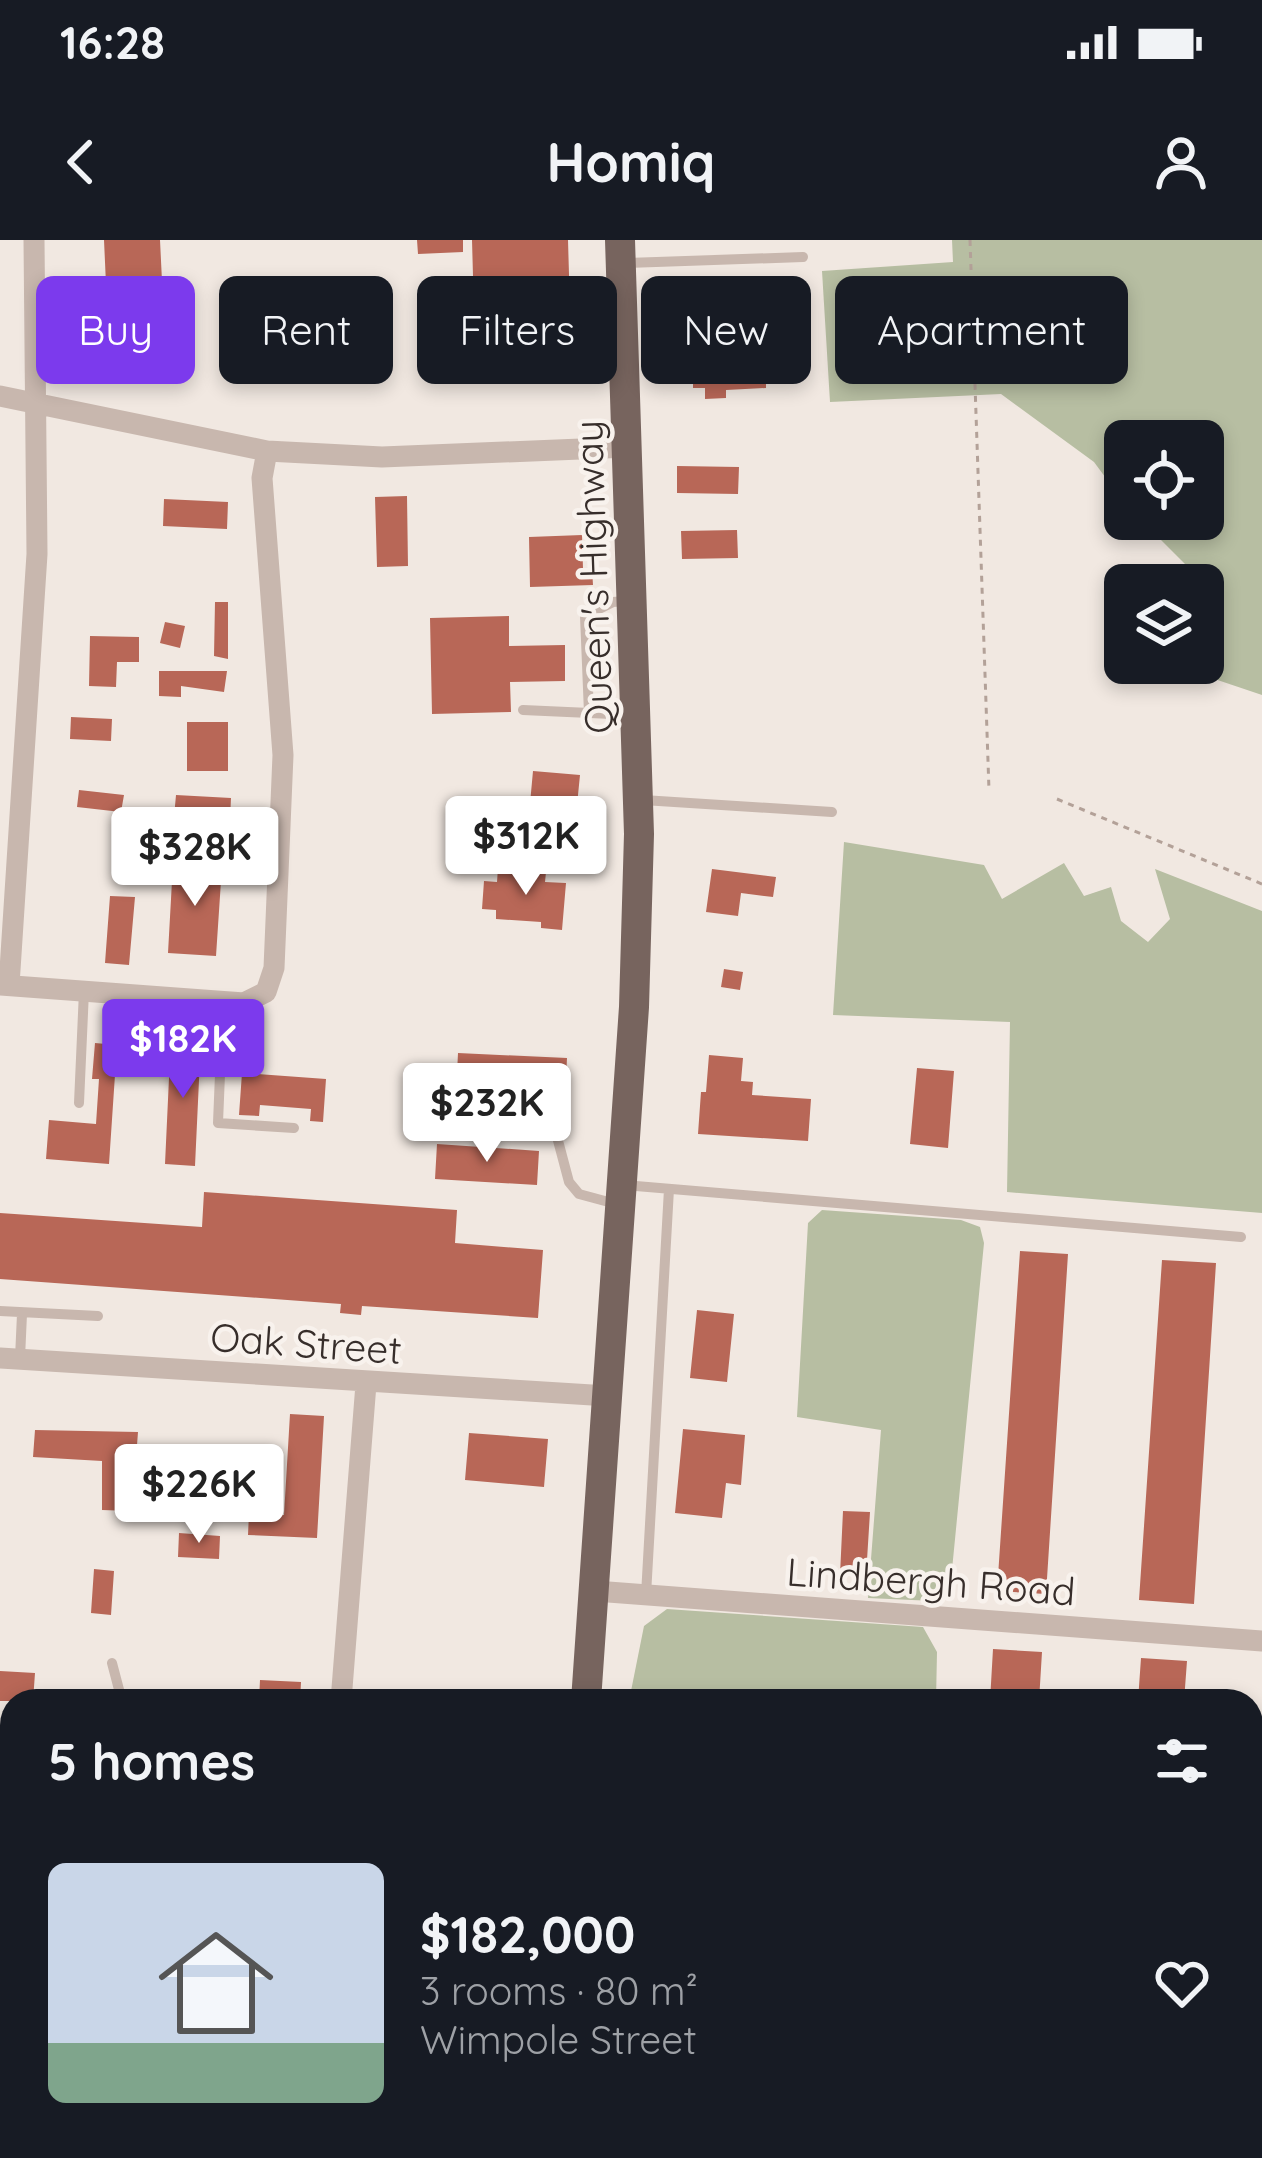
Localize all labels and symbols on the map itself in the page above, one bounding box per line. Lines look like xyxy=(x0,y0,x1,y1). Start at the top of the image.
street label: Queen's Highway xyxy=(563,419,623,735)
pin: $312K xyxy=(442,796,610,898)
pin: $328K xyxy=(111,807,279,909)
pin: $182K xyxy=(99,999,267,1101)
pin: $232K xyxy=(403,1063,571,1165)
street label: Oak Street xyxy=(209,1312,403,1374)
pin: $226K xyxy=(115,1444,283,1546)
street label: Lindbergh Road xyxy=(785,1546,1077,1616)

